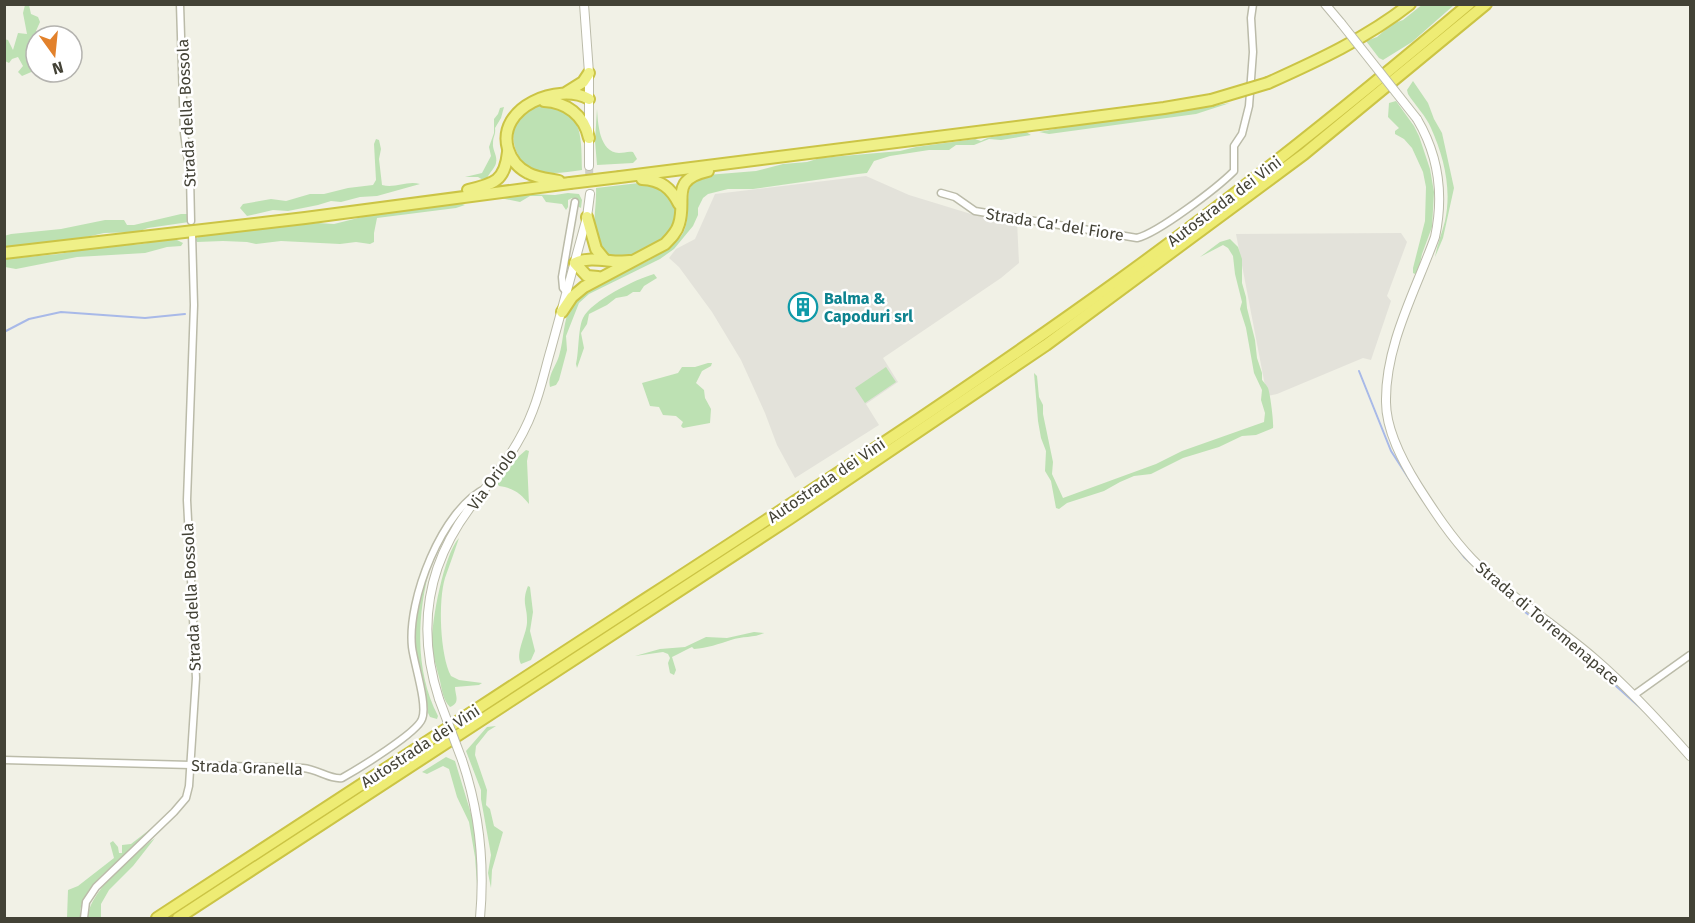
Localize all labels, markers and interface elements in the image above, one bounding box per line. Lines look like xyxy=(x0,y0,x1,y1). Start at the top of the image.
north arrow xyxy=(24,24,84,84)
street label: Strada della Bossola xyxy=(173,38,200,188)
text: N xyxy=(50,57,65,79)
street label: Autostrada dei Vini xyxy=(1164,152,1285,250)
street label: Strada Ca' del Fiore xyxy=(985,204,1125,245)
place label: Balma & Capoduri srl xyxy=(824,289,913,326)
building icon: Balma & Capoduri srl xyxy=(787,291,819,323)
street label: Autostrada dei Vini xyxy=(764,434,889,527)
street label: Via Oriolo xyxy=(464,445,521,514)
street label: Strada della Bossola xyxy=(178,522,205,672)
street label: Strada di Torremenapace xyxy=(1472,558,1623,689)
street label: Autostrada dei Vini xyxy=(357,701,483,792)
street label: Strada Granella xyxy=(191,756,303,779)

